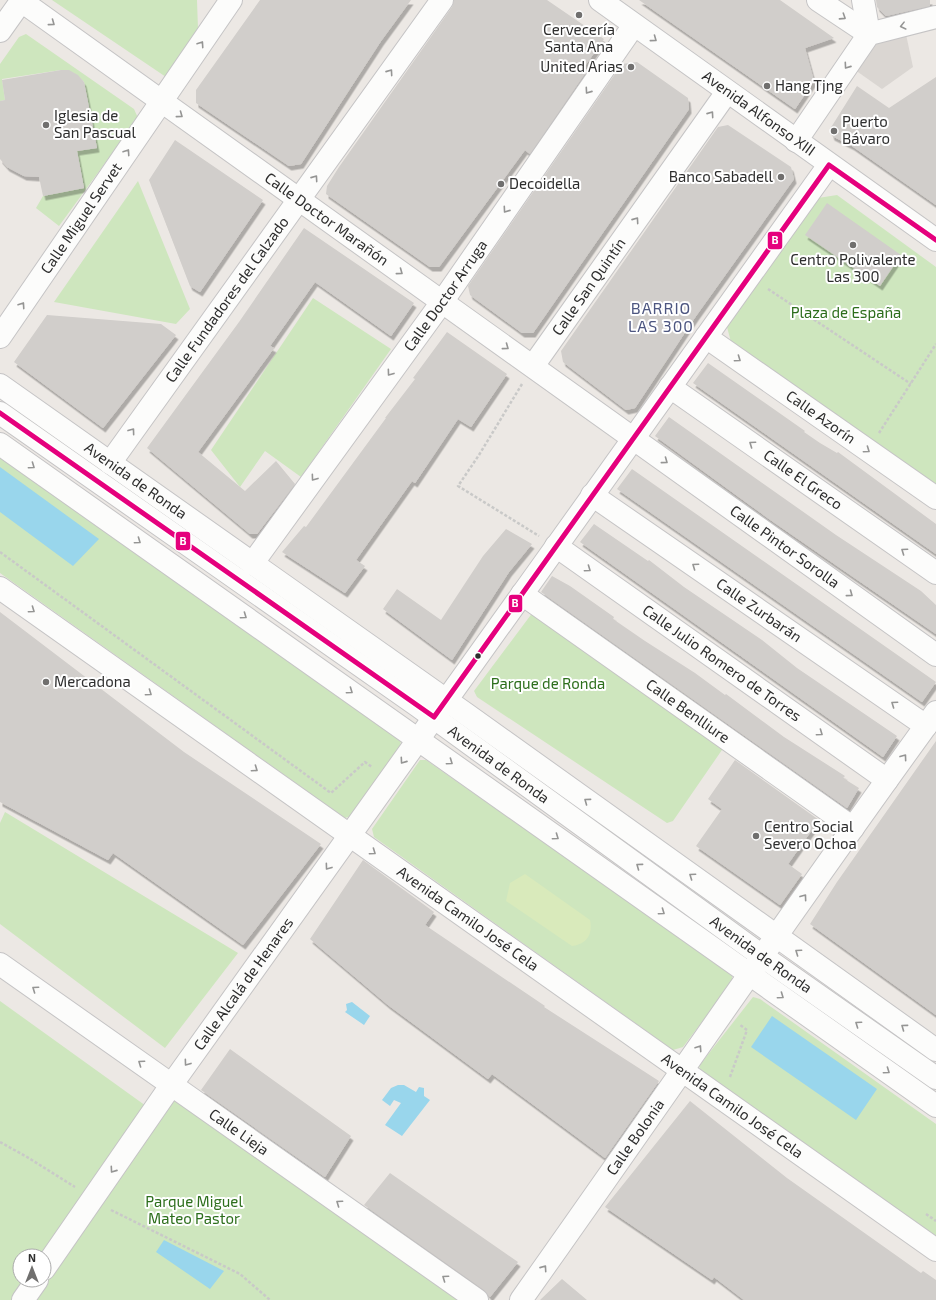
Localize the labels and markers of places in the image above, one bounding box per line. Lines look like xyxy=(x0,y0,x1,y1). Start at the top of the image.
marker: Cervecería Santa Ana xyxy=(574,10,584,20)
place label: Cervecería Santa Ana xyxy=(543,20,615,55)
place label: United Arias xyxy=(540,57,623,75)
marker: United Arias xyxy=(626,62,636,72)
place label: Hang Tjng xyxy=(775,76,844,95)
marker: Hang Tjng xyxy=(762,81,772,91)
place label: Iglesia de San Pascual xyxy=(54,106,136,141)
place label: Puerto Bávaro xyxy=(842,112,890,147)
marker: Iglesia de San Pascual xyxy=(41,120,51,130)
marker: Puerto Bávaro xyxy=(829,126,839,136)
place label: Banco Sabadell xyxy=(669,167,774,185)
marker: Banco Sabadell xyxy=(776,172,786,182)
place label: Decoidella xyxy=(509,174,580,192)
marker: Decoidella xyxy=(496,179,506,189)
marker: Centro Polivalente Las 300 xyxy=(848,240,858,250)
place label: Centro Polivalente Las 300 xyxy=(790,250,916,285)
unlabelled marker xyxy=(473,651,483,661)
place label: Mercadona xyxy=(54,672,131,690)
marker: Mercadona xyxy=(41,677,51,687)
place label: Centro Social Severo Ochoa xyxy=(764,817,857,852)
marker: Centro Social Severo Ochoa xyxy=(751,831,761,841)

